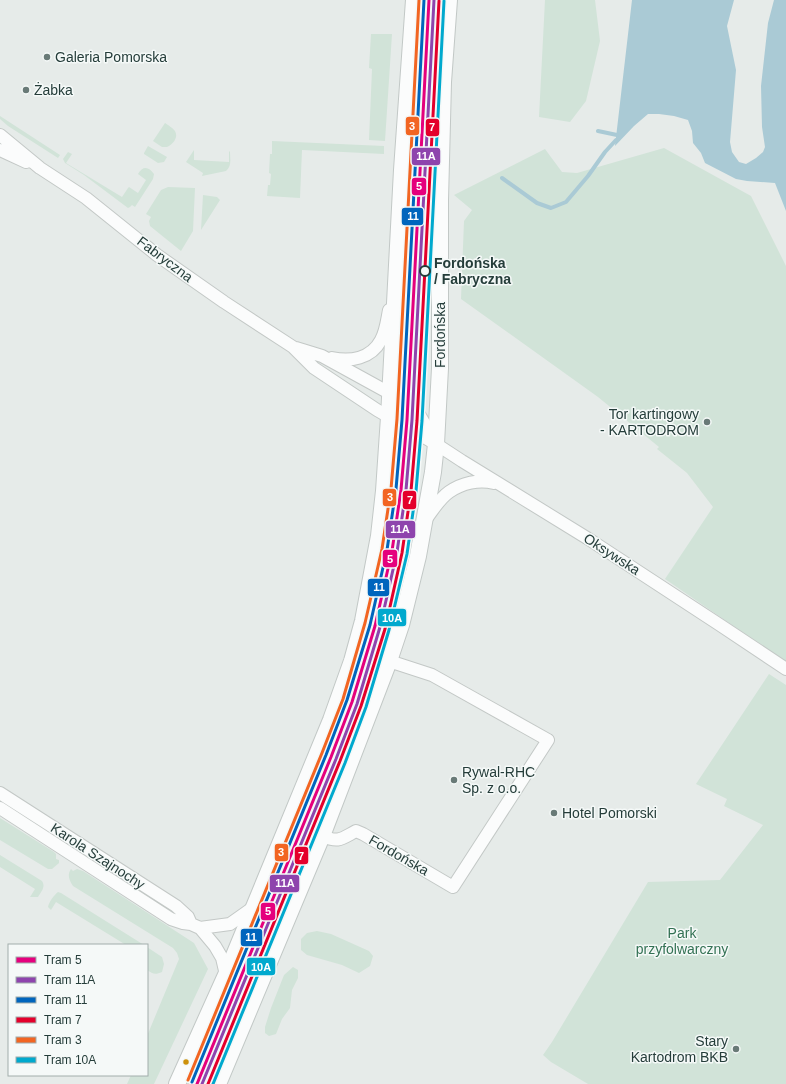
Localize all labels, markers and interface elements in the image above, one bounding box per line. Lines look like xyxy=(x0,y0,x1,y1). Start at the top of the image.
place label: Galeria Pomorska xyxy=(55,49,167,65)
marker: Galeria Pomorska xyxy=(42,52,52,62)
place label: Żabka xyxy=(34,81,73,98)
marker: Żabka xyxy=(21,85,31,95)
line badge: 3 xyxy=(405,116,420,136)
line badge: 7 xyxy=(425,118,440,137)
text: 3 xyxy=(409,120,415,132)
text: 7 xyxy=(429,121,435,133)
line badge: 11A xyxy=(411,147,441,166)
text: 11A xyxy=(416,150,436,162)
line badge: 5 xyxy=(411,177,427,196)
text: 5 xyxy=(416,180,422,192)
line badge: 11 xyxy=(401,207,424,226)
text: 11 xyxy=(407,210,419,222)
street label: Fabryczna xyxy=(134,233,196,285)
place label: Fordońska / Fabryczna xyxy=(434,255,511,287)
marker: Fordońska / Fabryczna xyxy=(419,265,431,277)
street label: Fordońska xyxy=(432,302,448,368)
place label: Tor kartingowy - KARTODROM xyxy=(600,406,699,438)
marker: Tor kartingowy - KARTODROM xyxy=(702,417,712,427)
line badge: 3 xyxy=(382,488,397,507)
line badge: 7 xyxy=(402,490,417,510)
text: 3 xyxy=(387,491,393,503)
text: 7 xyxy=(407,494,413,506)
line badge: 11A xyxy=(385,520,416,539)
text: 11A xyxy=(390,523,410,535)
street label: Oksywska xyxy=(581,530,643,578)
line badge: 5 xyxy=(382,549,398,568)
text: 5 xyxy=(387,553,393,565)
line badge: 11 xyxy=(367,578,390,597)
text: 11 xyxy=(373,581,385,593)
line badge: 10A xyxy=(377,608,407,627)
text: 10A xyxy=(382,612,402,624)
place label: Rywal-RHC Sp. z o.o. xyxy=(462,764,535,796)
marker: Rywal-RHC Sp. z o.o. xyxy=(449,775,459,785)
place label: Hotel Pomorski xyxy=(562,805,657,821)
marker: Hotel Pomorski xyxy=(549,808,559,818)
street label: Karola Szajnochy xyxy=(48,820,148,892)
street label: Fordońska xyxy=(366,832,432,879)
line badge: 3 xyxy=(274,843,289,862)
text: 3 xyxy=(278,846,284,858)
line badge: 7 xyxy=(294,846,309,865)
text: 7 xyxy=(298,850,304,862)
line badge: 11A xyxy=(269,874,300,893)
text: 11A xyxy=(275,877,295,889)
line badge: 5 xyxy=(260,902,276,921)
text: 5 xyxy=(265,905,271,917)
park label: Park przyfolwarczny xyxy=(636,925,728,957)
line badge: 11 xyxy=(240,928,263,947)
text: 11 xyxy=(245,931,257,943)
legend xyxy=(8,944,148,1076)
text: Tram 5 xyxy=(44,953,82,967)
line badge: 10A xyxy=(246,957,276,976)
text: 10A xyxy=(251,961,271,973)
text: Tram 11A xyxy=(44,973,95,987)
text: Tram 11 xyxy=(44,993,88,1007)
text: Tram 7 xyxy=(44,1013,82,1027)
text: Tram 3 xyxy=(44,1033,82,1047)
place label: Stary Kartodrom BKB xyxy=(631,1033,728,1065)
marker: Stary Kartodrom BKB xyxy=(731,1044,741,1054)
text: Tram 10A xyxy=(44,1053,96,1067)
unlabelled marker xyxy=(181,1057,191,1067)

